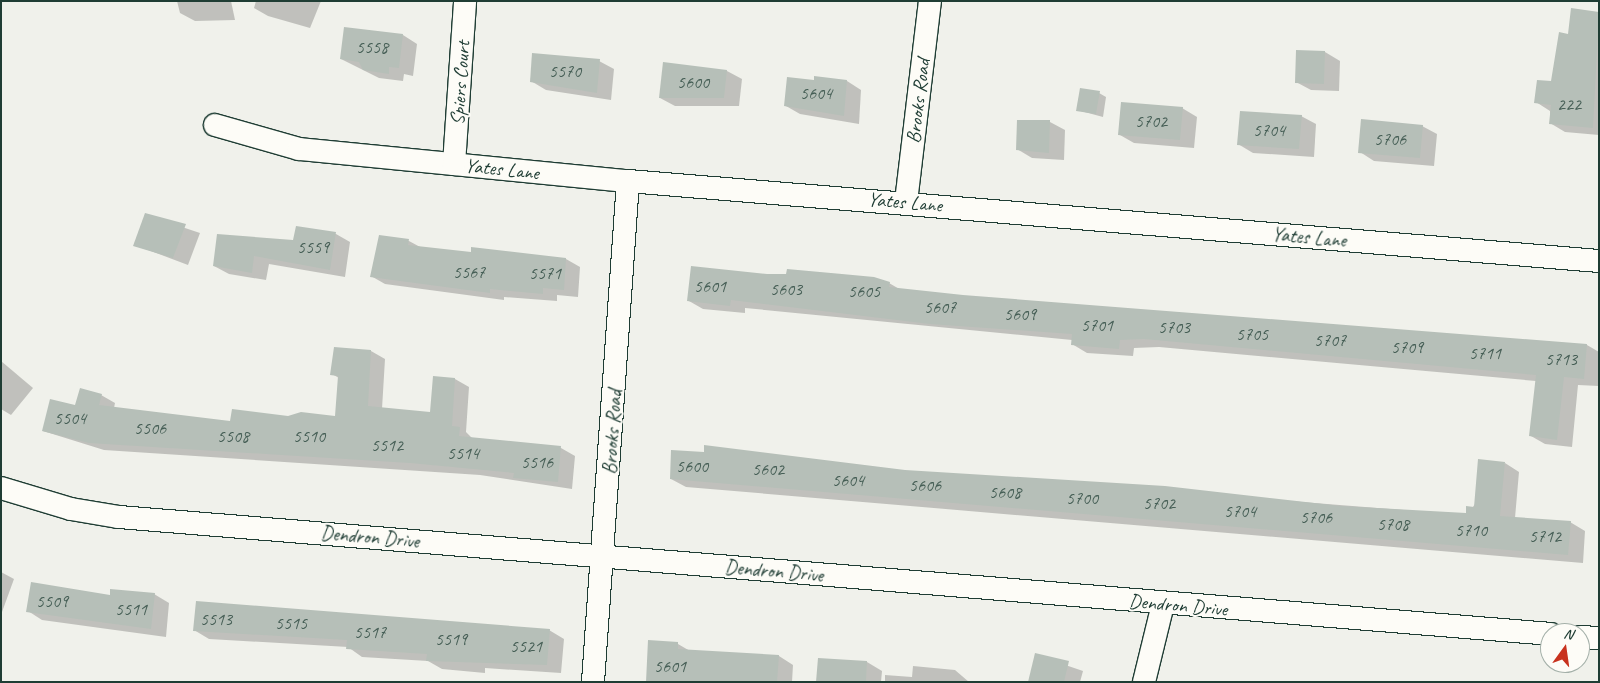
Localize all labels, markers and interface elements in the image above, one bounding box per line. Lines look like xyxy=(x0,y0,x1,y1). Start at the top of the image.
house number: 5558 xyxy=(356,36,388,58)
street label: Spiers Court xyxy=(445,40,475,126)
street label: Brooks Road xyxy=(901,58,935,144)
house number: 5570 xyxy=(549,60,581,82)
house number: 5600 xyxy=(677,71,709,93)
house number: 5604 xyxy=(800,82,832,104)
house number: 222 xyxy=(1557,93,1581,115)
house number: 5702 xyxy=(1135,110,1167,132)
house number: 5704 xyxy=(1253,119,1285,141)
house number: 5706 xyxy=(1374,128,1406,150)
street label: Yates Lane xyxy=(463,153,541,185)
street label: Yates Lane xyxy=(867,187,943,217)
street label: Yates Lane xyxy=(1271,222,1347,252)
house number: 5559 xyxy=(297,236,329,258)
house number: 5567 xyxy=(453,261,485,283)
house number: 5571 xyxy=(529,262,561,284)
house number: 5601 xyxy=(694,275,726,297)
house number: 5603 xyxy=(770,278,802,300)
house number: 5605 xyxy=(848,280,880,302)
house number: 5607 xyxy=(924,296,956,318)
house number: 5609 xyxy=(1004,303,1036,325)
house number: 5701 xyxy=(1081,314,1113,336)
house number: 5703 xyxy=(1158,316,1190,338)
house number: 5705 xyxy=(1236,323,1268,345)
house number: 5707 xyxy=(1314,329,1346,351)
house number: 5709 xyxy=(1391,336,1423,358)
house number: 5711 xyxy=(1469,342,1501,364)
house number: 5713 xyxy=(1545,348,1577,370)
street label: Brooks Road xyxy=(597,389,627,475)
house number: 5504 xyxy=(54,407,86,429)
house number: 5506 xyxy=(134,417,166,439)
house number: 5508 xyxy=(217,425,249,447)
house number: 5510 xyxy=(293,425,325,447)
house number: 5512 xyxy=(371,434,403,456)
house number: 5514 xyxy=(447,442,479,464)
house number: 5516 xyxy=(521,451,553,473)
house number: 5600 xyxy=(676,455,708,477)
house number: 5602 xyxy=(752,458,784,480)
house number: 5604 xyxy=(832,469,864,491)
house number: 5606 xyxy=(909,474,941,496)
house number: 5608 xyxy=(989,481,1021,503)
house number: 5700 xyxy=(1066,487,1098,509)
house number: 5702 xyxy=(1143,492,1175,514)
house number: 5704 xyxy=(1224,500,1256,522)
house number: 5706 xyxy=(1300,506,1332,528)
house number: 5708 xyxy=(1377,513,1409,535)
house number: 5710 xyxy=(1455,519,1487,541)
street label: Dendron Drive xyxy=(320,521,420,553)
house number: 5712 xyxy=(1529,525,1561,547)
street label: Dendron Drive xyxy=(724,555,824,587)
street label: Dendron Drive xyxy=(1128,589,1228,621)
house number: 5509 xyxy=(36,590,68,612)
house number: 5511 xyxy=(115,598,147,620)
house number: 5513 xyxy=(200,608,232,630)
house number: 5515 xyxy=(275,612,307,634)
house number: 5517 xyxy=(354,621,386,643)
north arrow xyxy=(1540,623,1590,673)
text: N xyxy=(1562,625,1575,643)
house number: 5519 xyxy=(435,628,467,650)
house number: 5521 xyxy=(510,635,542,657)
house number: 5601 xyxy=(654,655,686,677)

